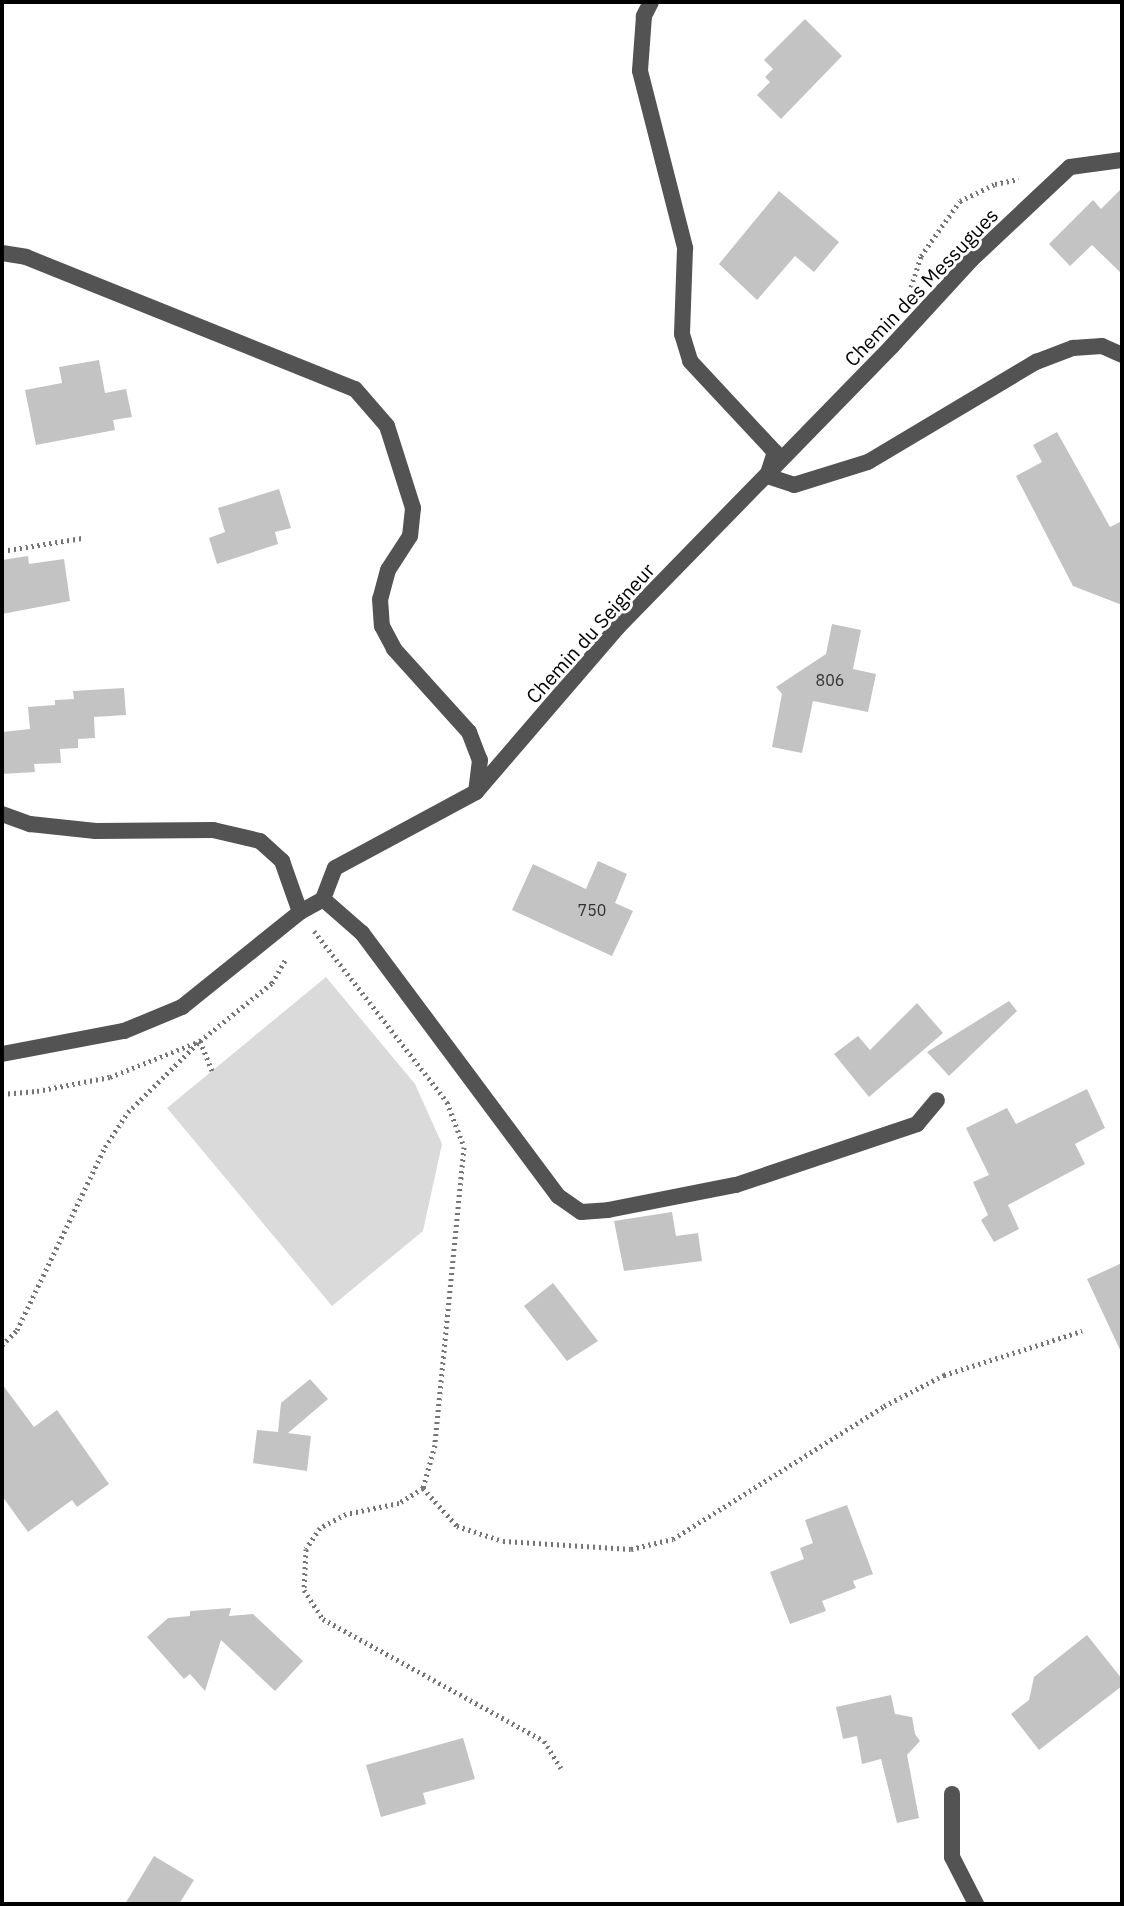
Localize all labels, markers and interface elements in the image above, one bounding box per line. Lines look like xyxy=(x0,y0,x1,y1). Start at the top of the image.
street label: Chemin des Messugues xyxy=(839,203,1003,371)
street label: Chemin du Seigneur xyxy=(521,558,659,708)
house number: 806 xyxy=(816,670,844,690)
house number: 750 xyxy=(578,900,606,920)

